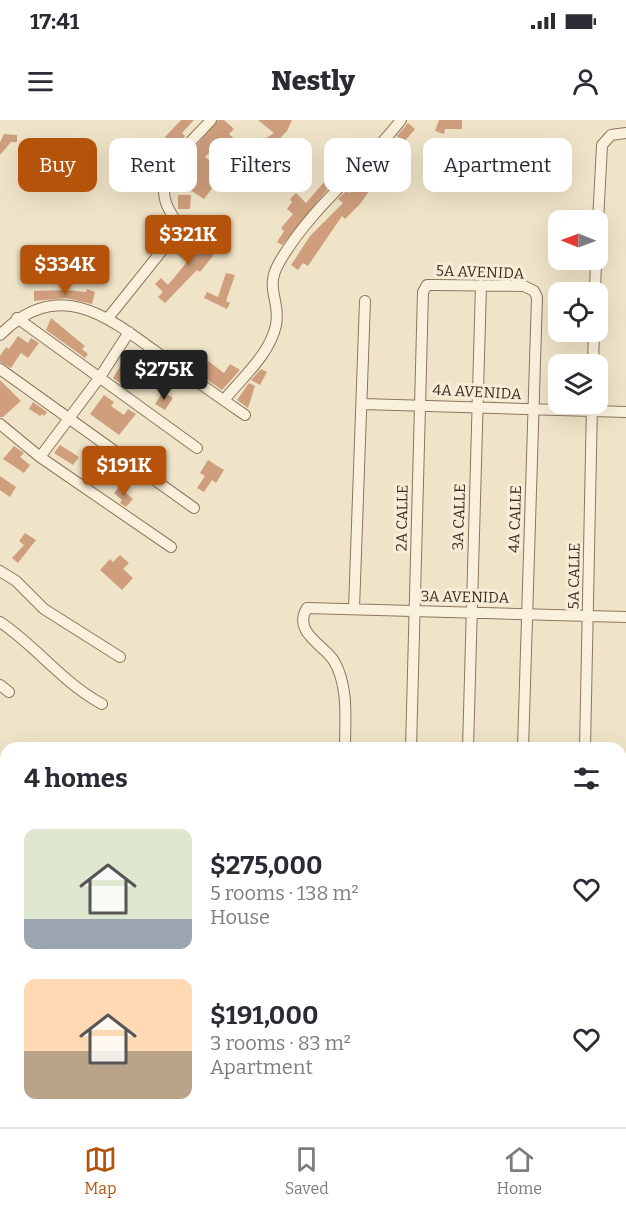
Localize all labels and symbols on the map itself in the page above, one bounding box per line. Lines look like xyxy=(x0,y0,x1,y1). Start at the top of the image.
north arrow xyxy=(548,210,608,270)
pin: $321K xyxy=(146,215,230,266)
pin: $334K xyxy=(23,245,107,296)
street label: 5A AVENIDA xyxy=(435,261,525,283)
pin: $275K xyxy=(122,350,206,401)
street label: 4A AVENIDA xyxy=(432,381,522,403)
pin: $191K xyxy=(82,446,166,497)
street label: 3A CALLE xyxy=(449,483,469,551)
street label: 2A CALLE xyxy=(392,484,412,552)
street label: 4A CALLE xyxy=(505,485,525,553)
street label: 5A CALLE xyxy=(564,542,584,610)
street label: 3A AVENIDA xyxy=(421,587,510,607)

